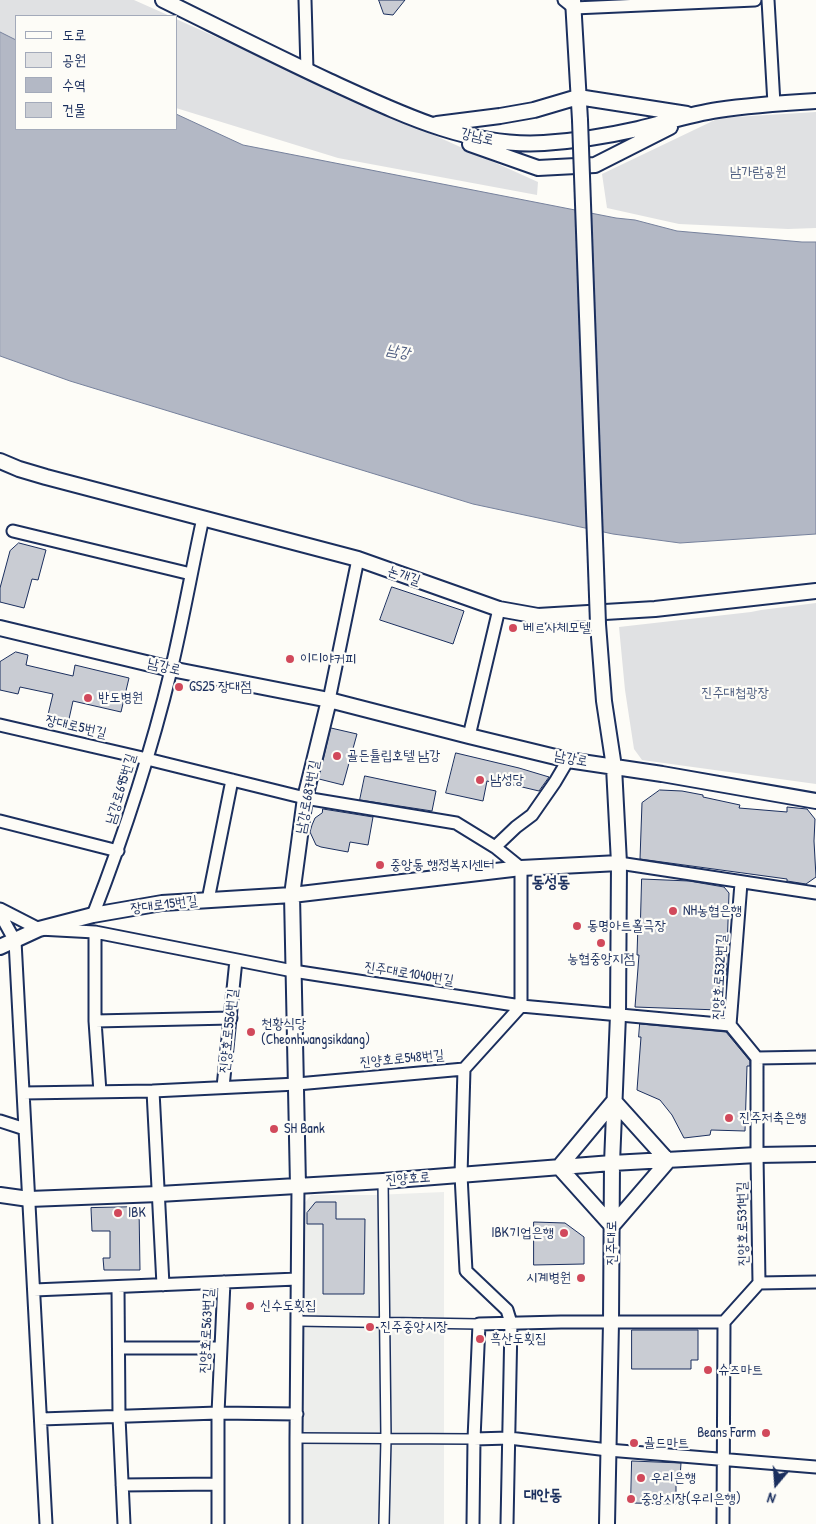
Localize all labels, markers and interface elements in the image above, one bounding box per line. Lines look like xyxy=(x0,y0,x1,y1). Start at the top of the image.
legend xyxy=(15,15,178,130)
text: 도로 xyxy=(62,24,86,45)
text: 공원 xyxy=(62,49,86,70)
text: 수역 xyxy=(62,74,86,95)
text: 건물 xyxy=(62,99,86,120)
street label: 강남로 xyxy=(459,125,495,149)
park label: 남가람공원 xyxy=(730,164,786,180)
water label: 남강 xyxy=(385,341,411,363)
street label: 논개길 xyxy=(385,563,423,589)
place label: 베르사체모텔 xyxy=(523,620,591,636)
marker: 베르사체모텔 xyxy=(507,622,519,634)
place label: 이디야커피 xyxy=(300,651,356,667)
marker: 이디야커피 xyxy=(284,653,296,665)
street label: 남강로 xyxy=(146,655,182,679)
place label: GS25 장대점 xyxy=(189,679,252,695)
marker: GS25 장대점 xyxy=(173,681,185,693)
park label: 진주대첩광장 xyxy=(701,685,769,701)
place label: 반도병원 xyxy=(98,690,143,706)
marker: 반도병원 xyxy=(82,692,94,704)
street label: 장대로5번길 xyxy=(44,712,108,742)
place label: 골든튤립호텔 남강 xyxy=(347,748,440,764)
street label: 남강로 xyxy=(553,748,589,770)
marker: 골든튤립호텔 남강 xyxy=(331,750,343,762)
street label: 남강로695번길 xyxy=(102,752,140,826)
street label: 남강로687번길 xyxy=(293,759,323,835)
place label: 남성당 xyxy=(490,772,524,788)
marker: 남성당 xyxy=(474,774,486,786)
place label: 중앙동 행정복지센터 xyxy=(390,857,495,873)
marker: 중앙동 행정복지센터 xyxy=(374,859,386,871)
district label: 동성동 xyxy=(532,873,570,893)
street label: 장대로15번길 xyxy=(130,893,198,917)
place label: NH농협은행 xyxy=(683,903,742,919)
marker: NH농협은행 xyxy=(667,905,679,917)
place label: 동명아트홀극장 xyxy=(587,918,666,934)
marker: 동명아트홀극장 xyxy=(571,920,583,932)
street label: 진양호로532번길 xyxy=(709,933,731,1021)
marker: 농협중앙지점 xyxy=(595,937,607,949)
place label: 농협중앙지점 xyxy=(567,951,635,967)
street label: 진주대로1040번길 xyxy=(363,959,455,989)
street label: 진양호로556번길 xyxy=(216,988,242,1074)
place label: 천황식당 (Cheonhwangsikdang) xyxy=(261,1016,370,1048)
marker: 천황식당 (Cheonhwangsikdang) xyxy=(245,1026,257,1038)
street label: 진양호로548번길 xyxy=(359,1047,445,1071)
place label: 진주저축은행 xyxy=(739,1110,807,1126)
marker: 진주저축은행 xyxy=(723,1112,735,1124)
place label: SH Bank xyxy=(284,1121,325,1137)
marker: SH Bank xyxy=(268,1123,280,1135)
street label: 진양호로 xyxy=(385,1169,431,1189)
street label: 진양호로531번길 xyxy=(734,1181,752,1267)
place label: IBK xyxy=(128,1205,146,1221)
marker: IBK xyxy=(112,1207,124,1219)
street label: 진주대로 xyxy=(604,1220,620,1266)
place label: IBK기업은행 xyxy=(491,1225,554,1241)
marker: IBK기업은행 xyxy=(558,1227,570,1239)
place label: 시계병원 xyxy=(526,1270,571,1286)
marker: 시계병원 xyxy=(575,1272,587,1284)
street label: 진양호로563번길 xyxy=(196,1288,218,1374)
place label: 신수도횟집 xyxy=(260,1298,316,1314)
marker: 신수도횟집 xyxy=(244,1300,256,1312)
place label: 진주중앙시장 xyxy=(380,1319,448,1335)
marker: 진주중앙시장 xyxy=(364,1321,376,1333)
place label: 흑산도횟집 xyxy=(490,1331,546,1347)
marker: 흑산도횟집 xyxy=(474,1333,486,1345)
place label: 슈즈마트 xyxy=(718,1362,763,1378)
marker: 슈즈마트 xyxy=(702,1364,714,1376)
place label: Beans Farm xyxy=(697,1425,756,1441)
marker: Beans Farm xyxy=(760,1427,772,1439)
place label: 골드마트 xyxy=(644,1435,689,1451)
marker: 골드마트 xyxy=(628,1437,640,1449)
north arrow xyxy=(751,1459,801,1509)
place label: 우리은행 xyxy=(651,1470,696,1486)
marker: 우리은행 xyxy=(635,1472,647,1484)
district label: 대안동 xyxy=(524,1486,562,1506)
text: N xyxy=(765,1489,778,1509)
place label: 중앙시장(우리은행) xyxy=(641,1491,741,1507)
marker: 중앙시장(우리은행) xyxy=(625,1493,637,1505)

